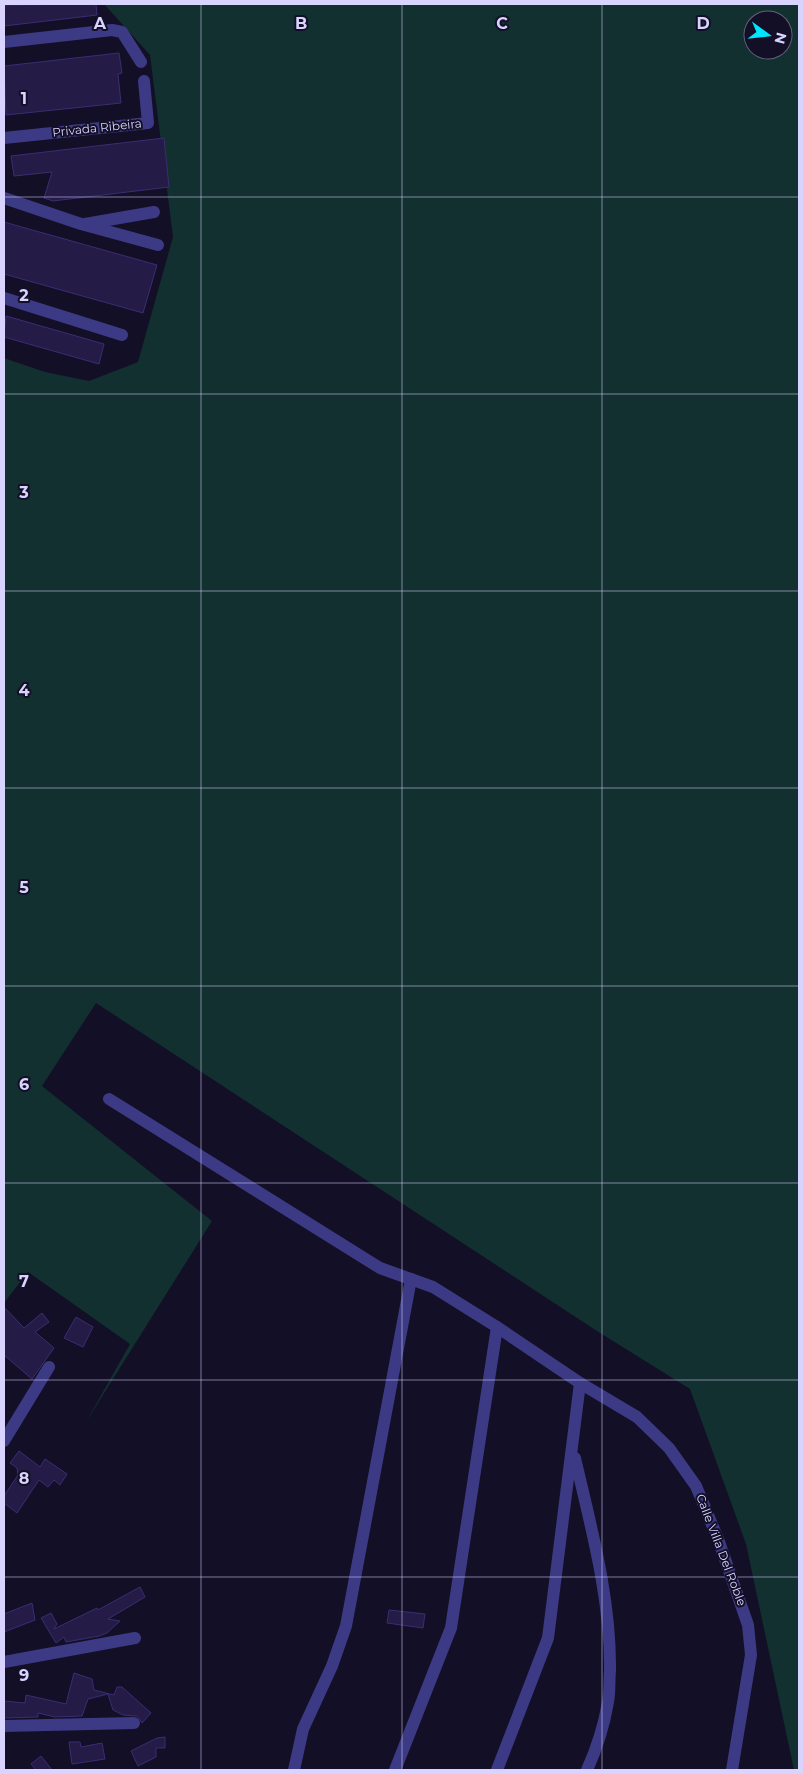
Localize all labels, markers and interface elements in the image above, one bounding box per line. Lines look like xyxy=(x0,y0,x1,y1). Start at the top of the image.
north arrow xyxy=(743,10,793,60)
text: A xyxy=(93,14,107,33)
text: B xyxy=(295,14,307,33)
text: C xyxy=(496,14,508,33)
text: D xyxy=(696,14,710,33)
text: N xyxy=(770,31,791,46)
text: 1 xyxy=(21,89,27,108)
street label: Privada Ribeira xyxy=(51,115,142,140)
text: 2 xyxy=(19,286,29,305)
text: 3 xyxy=(18,483,29,502)
text: 4 xyxy=(18,681,30,700)
text: 5 xyxy=(19,878,29,897)
text: 6 xyxy=(19,1075,29,1094)
text: 7 xyxy=(19,1272,29,1291)
text: 8 xyxy=(19,1469,29,1488)
street label: Calle Villa Del Roble xyxy=(693,1492,750,1608)
text: 9 xyxy=(19,1666,29,1685)

